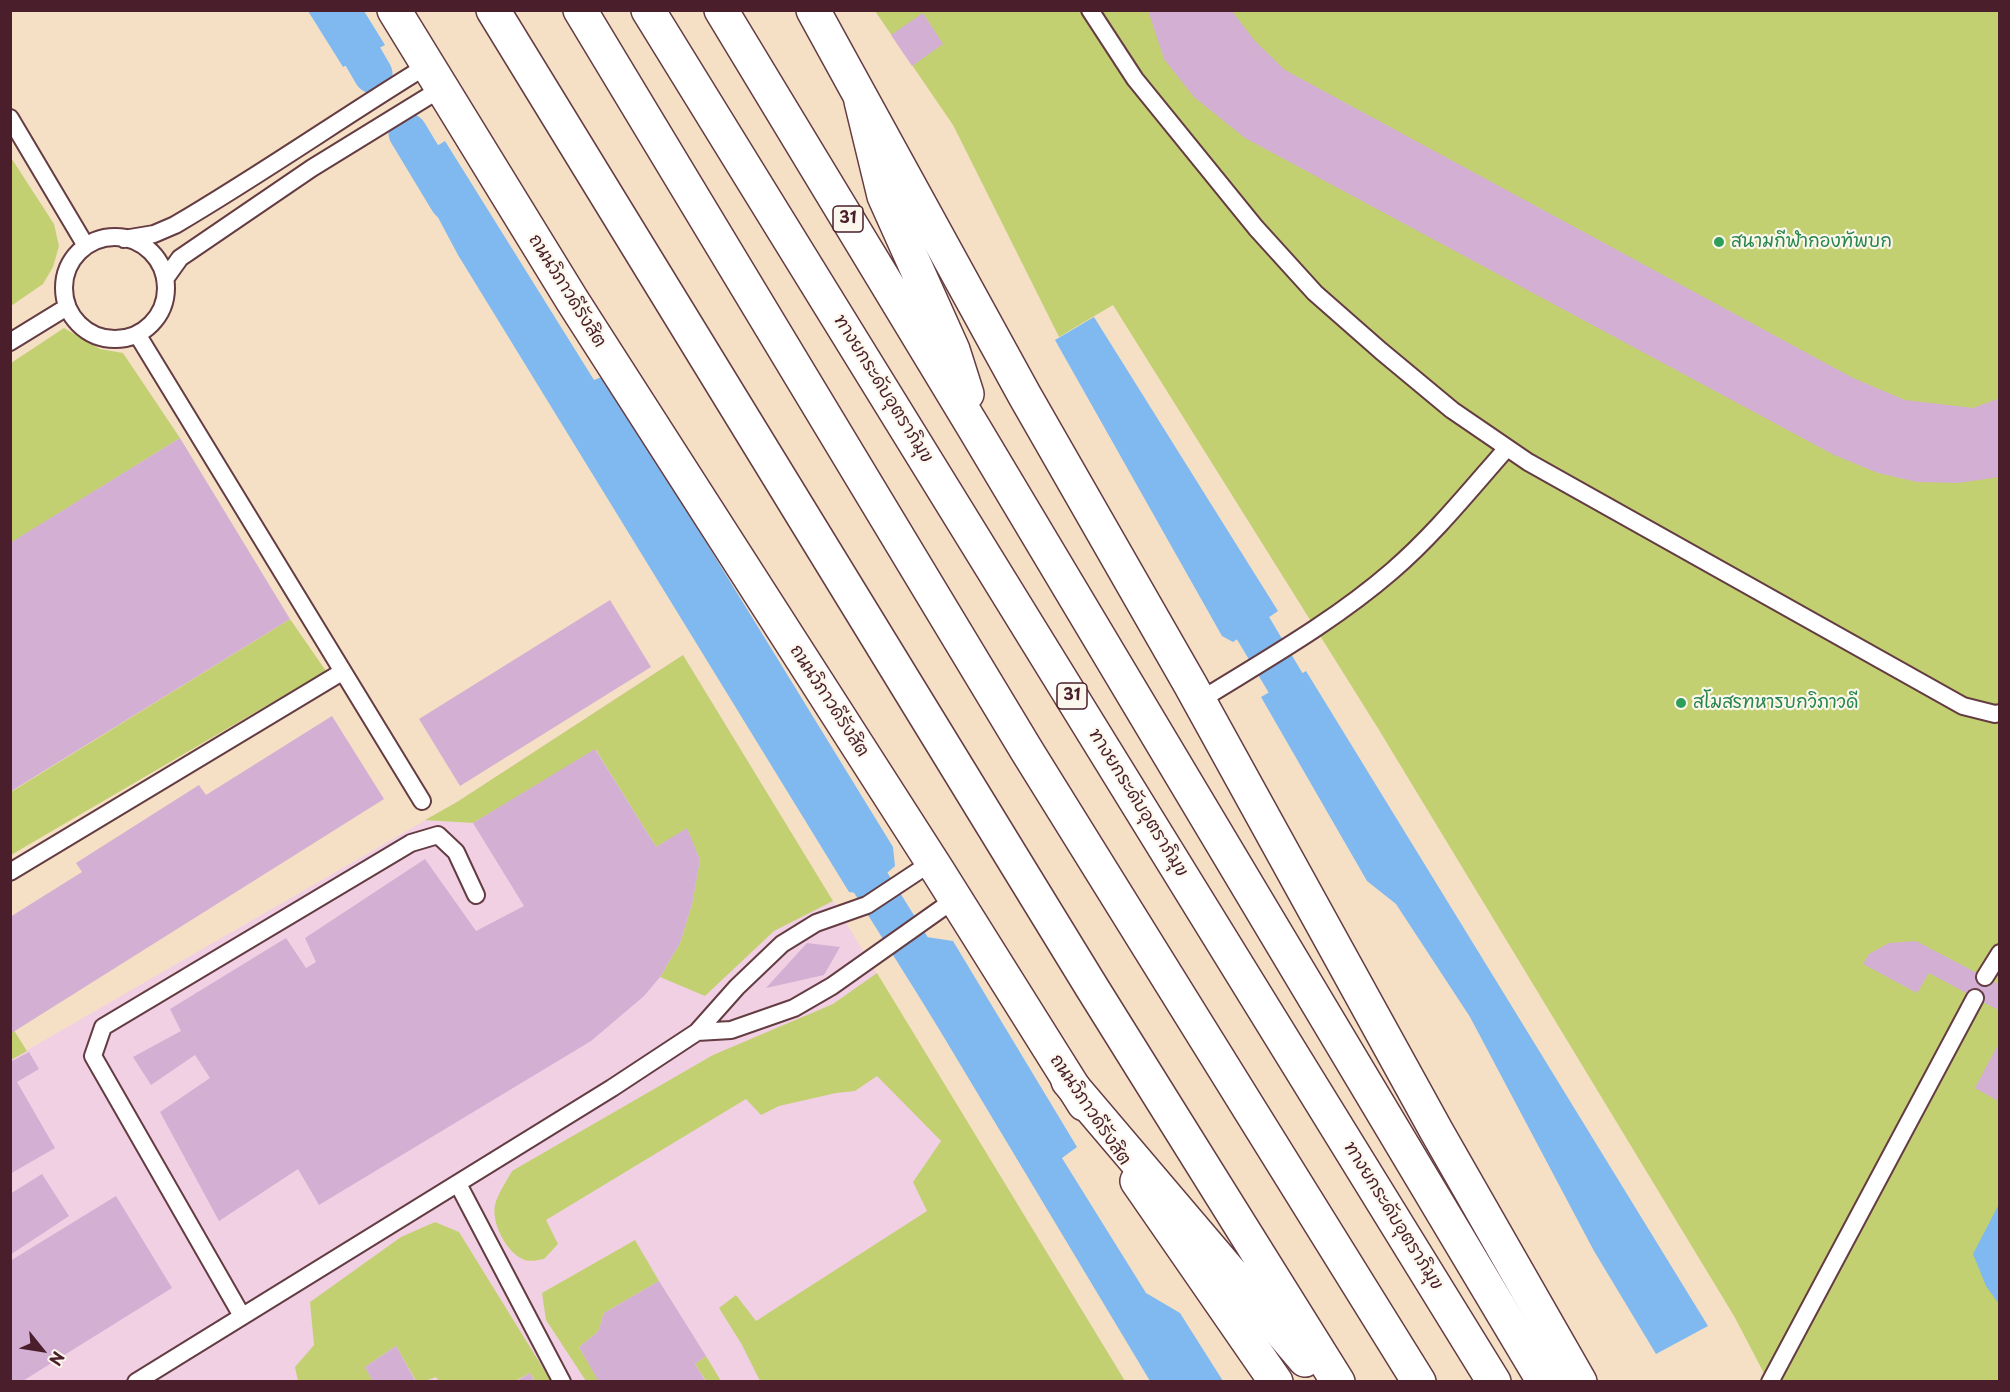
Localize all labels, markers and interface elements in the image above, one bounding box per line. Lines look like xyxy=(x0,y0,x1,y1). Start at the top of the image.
road number: 31 xyxy=(833,206,863,232)
street label: ถนนวิภาวดีรังสิต xyxy=(524,230,610,352)
place label: สนามกีฬากองทัพบก xyxy=(1731,231,1892,253)
marker: สนามกีฬากองทัพบก xyxy=(1712,235,1726,249)
street label: ทางยกระดับอุตราภิมุข xyxy=(829,311,937,467)
street label: ถนนวิภาวดีรังสิต xyxy=(785,641,873,761)
road number: 31 xyxy=(1057,683,1087,709)
place label: สโมสรทหารบกวิภาวดี xyxy=(1693,692,1858,714)
marker: สโมสรทหารบกวิภาวดี xyxy=(1674,696,1688,710)
street label: ทางยกระดับอุตราภิมุข xyxy=(1084,725,1192,881)
street label: ถนนวิภาวดีรังสิต xyxy=(1045,1050,1135,1170)
street label: ทางยกระดับอุตราภิมุข xyxy=(1339,1138,1447,1294)
north arrow xyxy=(12,1320,72,1380)
text: N xyxy=(44,1348,71,1370)

